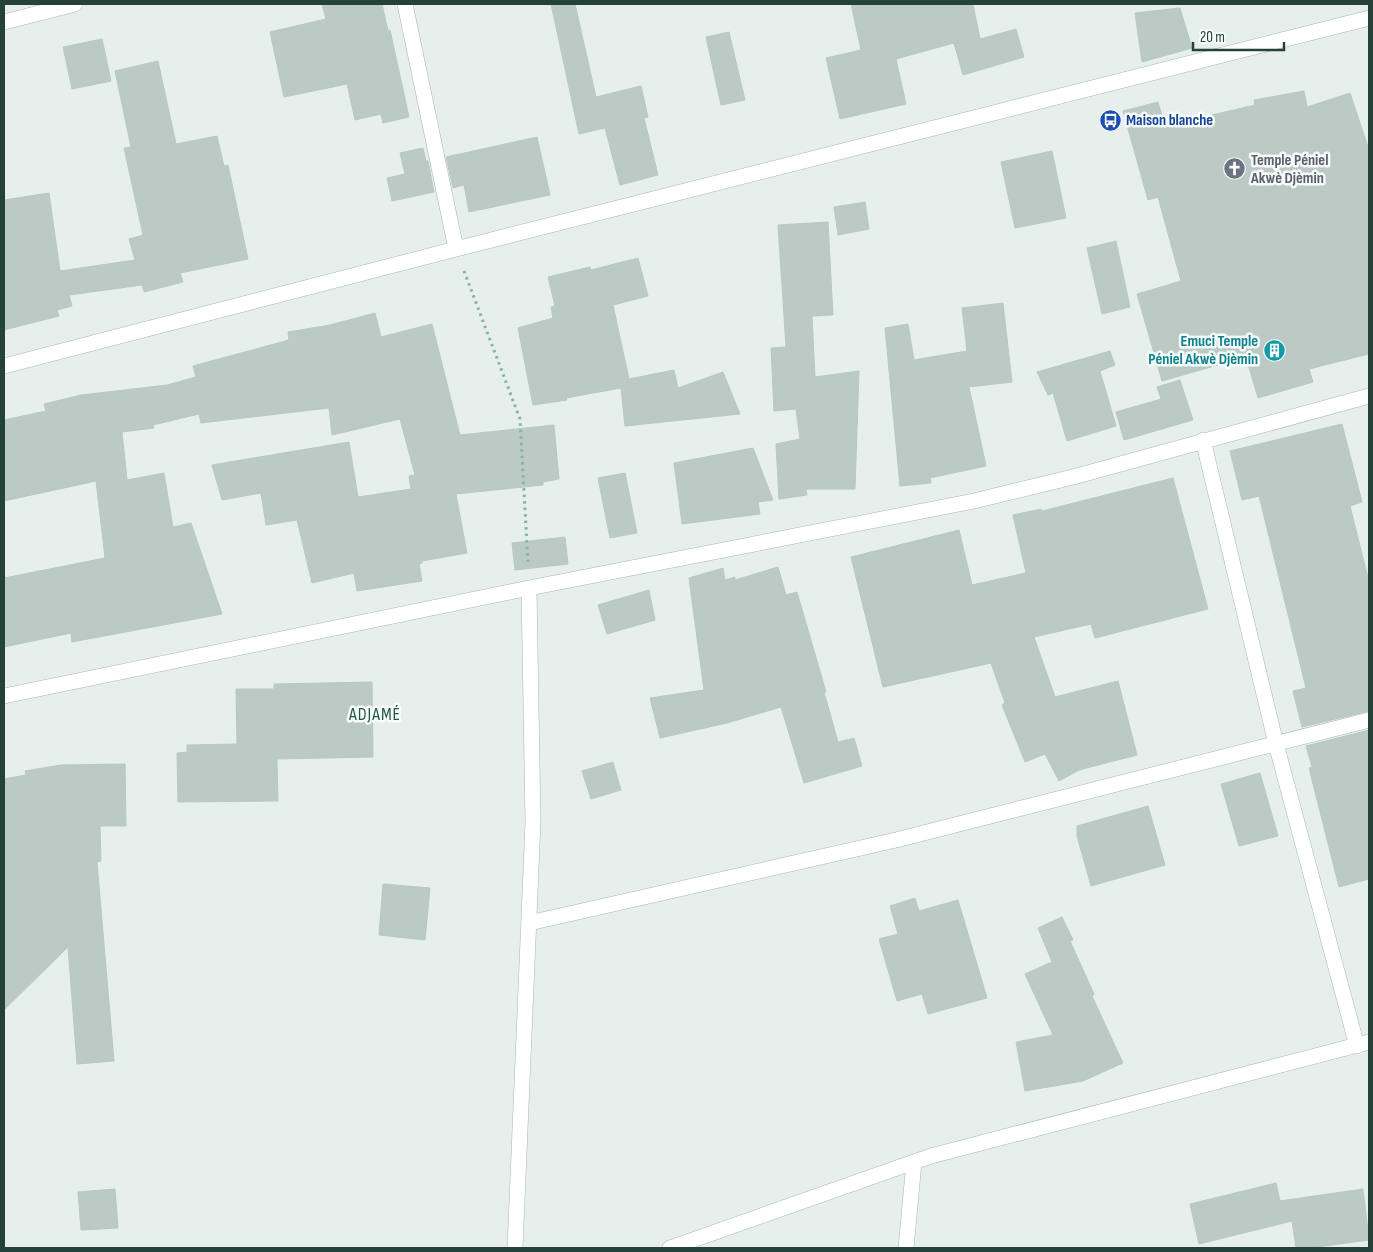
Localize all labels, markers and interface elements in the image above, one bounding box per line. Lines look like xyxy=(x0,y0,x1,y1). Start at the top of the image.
scale bar xyxy=(1193,20,1284,52)
text: 20 m xyxy=(1200,28,1225,47)
bus stop icon: Maison blanche xyxy=(1098,108,1122,132)
place label: Maison blanche xyxy=(1126,111,1213,130)
place label: Temple Péniel Akwè Djèmin xyxy=(1250,151,1328,188)
church icon: Temple Péniel Akwè Djèmin xyxy=(1223,157,1247,181)
place label: Emuci Temple Péniel Akwè Djèmin xyxy=(1148,332,1258,369)
building icon: Emuci Temple Péniel Akwè Djèmin xyxy=(1262,338,1286,362)
district label: ADJAMÉ xyxy=(348,704,401,725)

